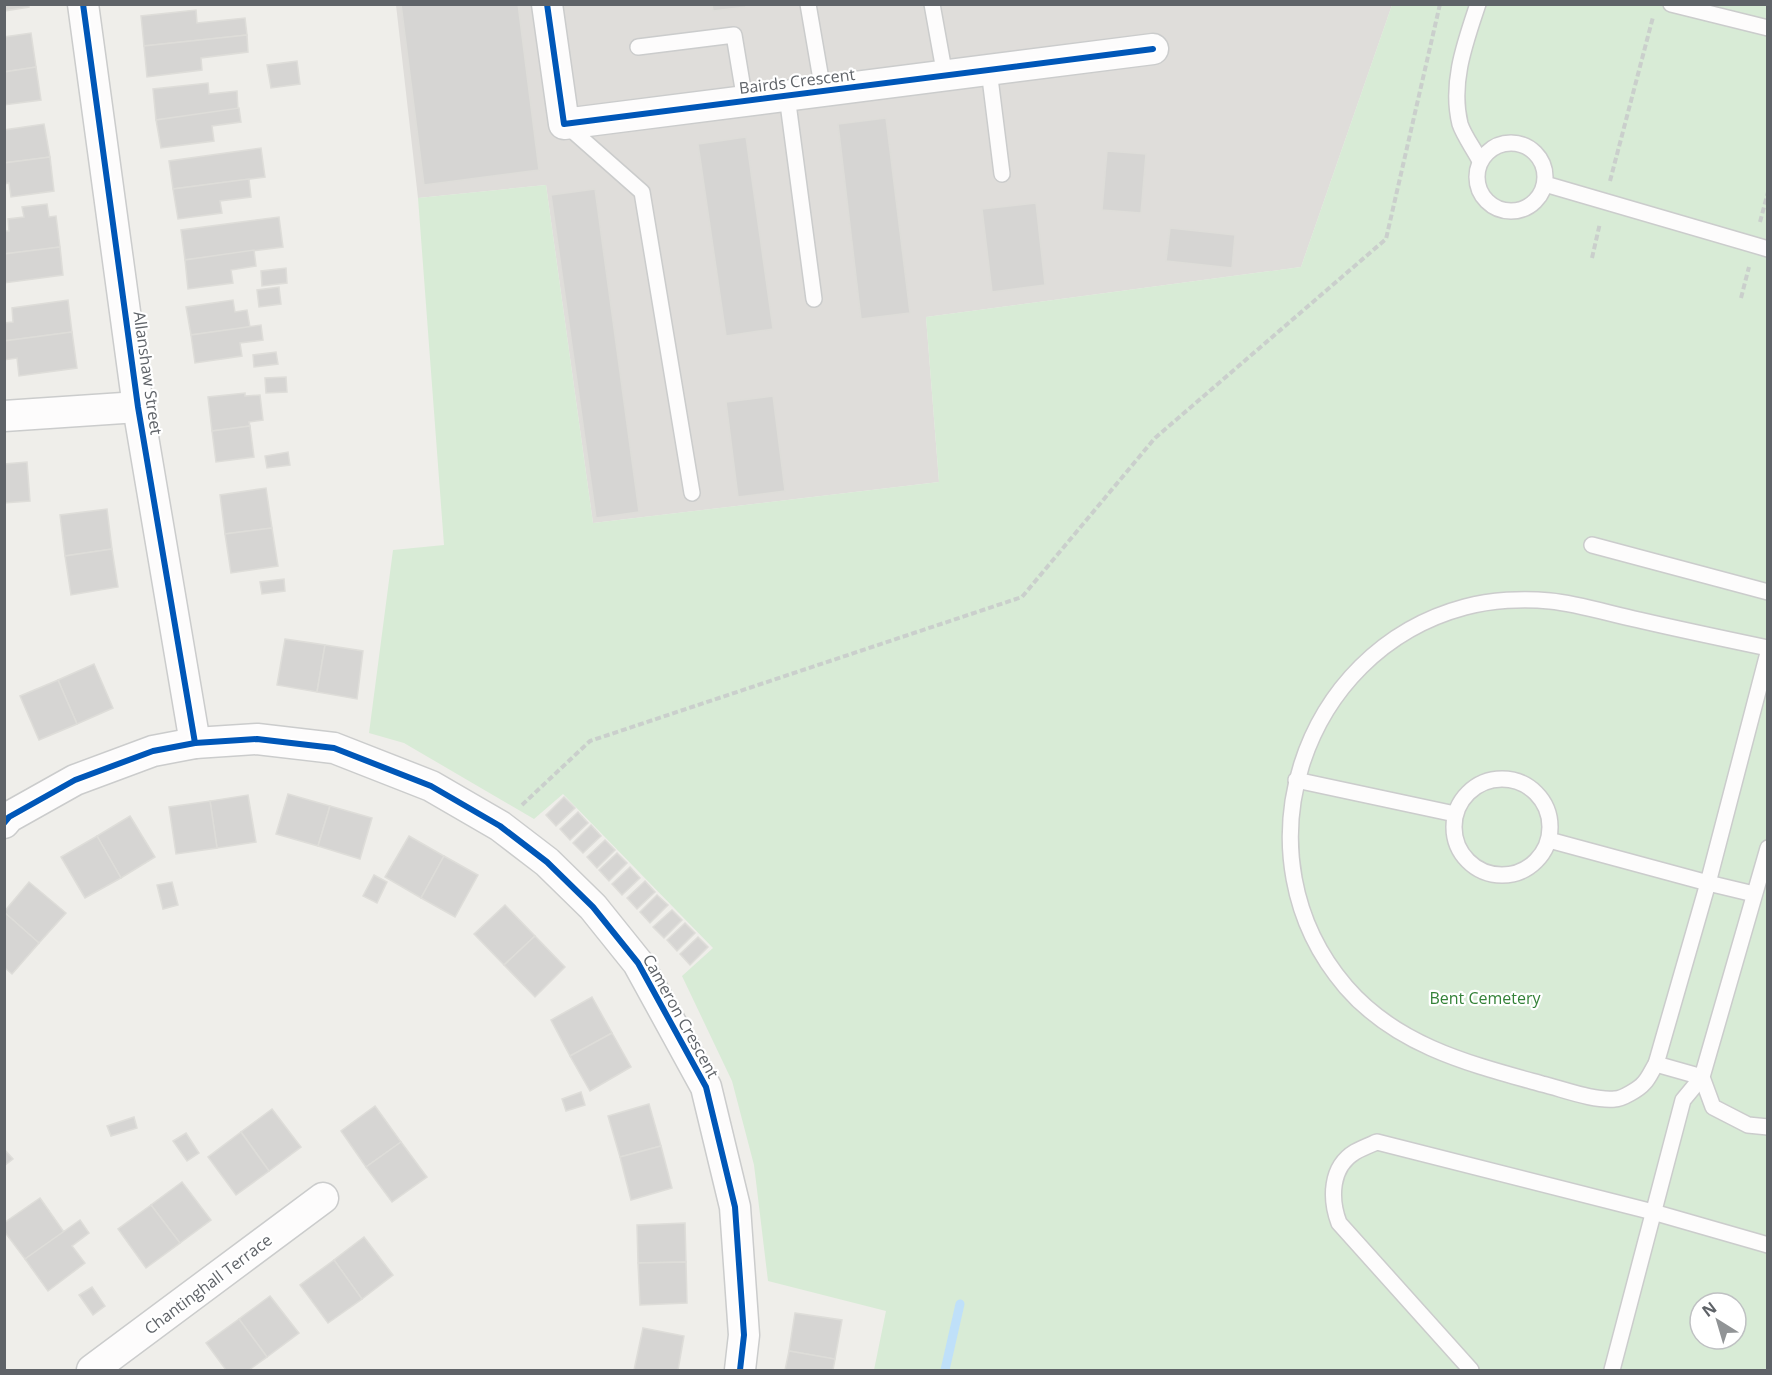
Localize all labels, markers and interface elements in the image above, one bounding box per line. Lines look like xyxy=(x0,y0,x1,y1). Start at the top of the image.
street label: Bairds Crescent xyxy=(738,63,857,99)
street label: Allanshaw Street xyxy=(128,310,168,436)
street label: Cameron Crescent xyxy=(638,950,724,1082)
park label: Bent Cemetery xyxy=(1429,987,1542,1009)
street label: Chantinghall Terrace xyxy=(140,1229,276,1339)
north arrow xyxy=(1688,1291,1748,1351)
text: N xyxy=(1697,1296,1721,1322)

